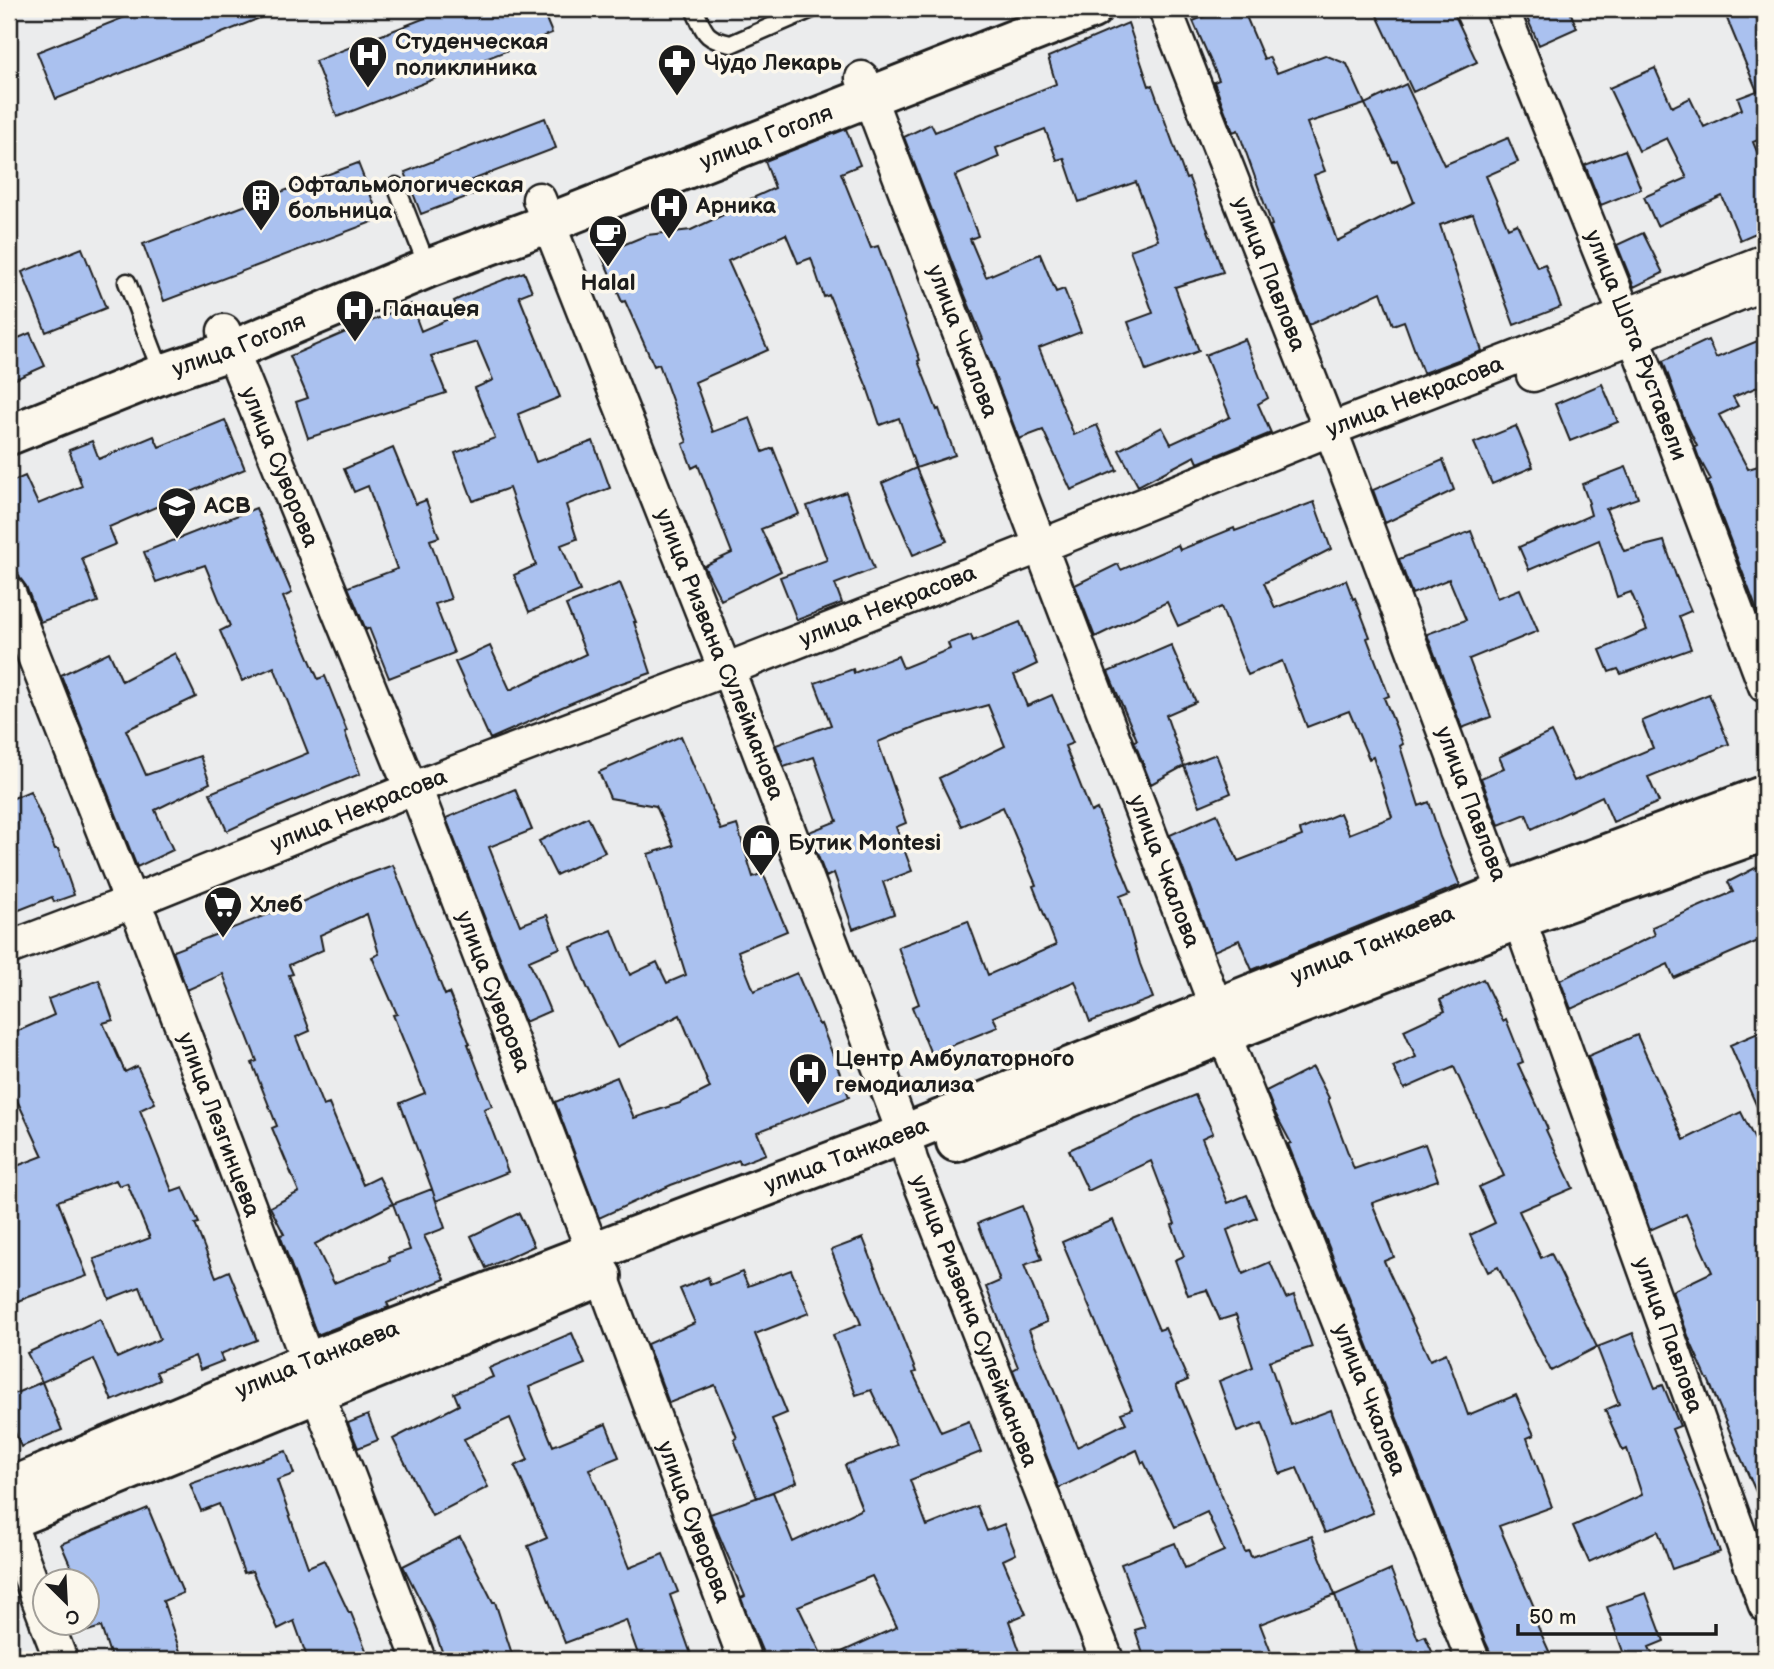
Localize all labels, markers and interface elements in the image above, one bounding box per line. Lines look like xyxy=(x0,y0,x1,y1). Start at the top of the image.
place label: Студенческая поликлиника xyxy=(395,28,549,82)
hospital icon: Студенческая поликлиника xyxy=(347,34,389,89)
pharmacy icon: Чудо Лекарь xyxy=(656,42,698,97)
place label: Чудо Лекарь xyxy=(704,49,842,77)
street label: улица Гоголя xyxy=(696,98,837,176)
place label: Офтальмологическая больница xyxy=(288,171,524,225)
building icon: Офтальмологическая больница xyxy=(240,177,282,232)
hospital icon: Арника xyxy=(648,185,690,240)
place label: Арника xyxy=(695,192,776,220)
street label: улица Павлова xyxy=(1226,193,1312,356)
cafe icon: Halal xyxy=(587,213,629,268)
street label: улица Шота Руставели xyxy=(1578,226,1693,464)
street label: улица Чкалова xyxy=(921,261,1004,422)
place label: Halal xyxy=(581,269,635,297)
hospital icon: Панацея xyxy=(334,288,376,343)
place label: Панацея xyxy=(382,295,479,323)
street label: улица Гоголя xyxy=(169,307,310,383)
street label: улица Некрасова xyxy=(1322,350,1508,444)
street label: улица Суворова xyxy=(234,383,325,552)
school or university icon: АCB xyxy=(156,485,198,540)
place label: АCB xyxy=(203,492,251,520)
street label: улица Ризвана Сулейманова xyxy=(649,505,790,804)
street label: улица Некрасова xyxy=(795,559,981,653)
street label: улица Павлова xyxy=(1429,723,1513,886)
street label: улица Некрасова xyxy=(267,762,451,858)
street label: улица Чкалова xyxy=(1122,791,1206,952)
shop icon: Бутик Montesi xyxy=(740,822,782,877)
place label: Бутик Montesi xyxy=(788,829,941,857)
supermarket icon: Хлеб xyxy=(202,884,244,939)
place label: Хлеб xyxy=(249,891,303,919)
street label: улица Танкаева xyxy=(1287,899,1459,990)
street label: улица Суворова xyxy=(450,907,537,1077)
street label: улица Лезгинцева xyxy=(171,1029,266,1222)
place label: Центр Амбулаторного гемодиализа xyxy=(835,1045,1074,1099)
hospital icon: Центр Амбулаторного гемодиализа xyxy=(787,1051,829,1106)
street label: улица Танкаева xyxy=(760,1111,933,1200)
street label: улица Ризвана Сулейманова xyxy=(904,1171,1044,1472)
street label: улица Павлова xyxy=(1628,1254,1709,1417)
street label: улица Танкаева xyxy=(231,1314,403,1405)
street label: улица Чкалова xyxy=(1327,1320,1412,1480)
street label: улица Суворова xyxy=(651,1437,737,1607)
north arrow xyxy=(32,1568,102,1638)
scale bar xyxy=(1518,1592,1716,1636)
text: С xyxy=(62,1603,83,1629)
text: 50 m xyxy=(1529,1605,1576,1630)

